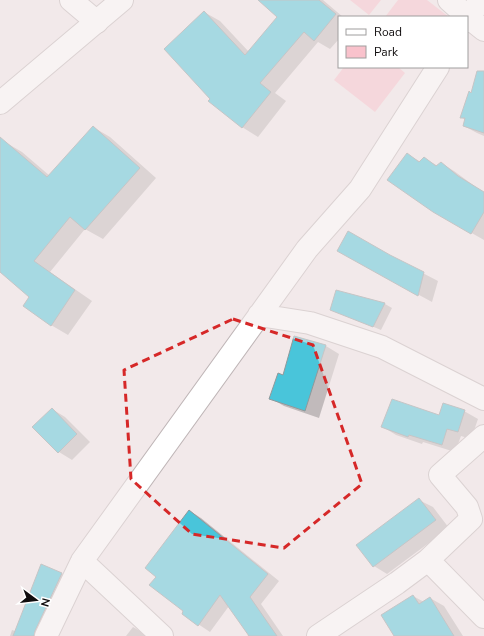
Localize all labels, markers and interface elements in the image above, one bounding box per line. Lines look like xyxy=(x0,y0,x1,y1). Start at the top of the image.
legend xyxy=(338,16,468,68)
text: Road xyxy=(374,24,402,40)
text: Park xyxy=(374,44,399,60)
north arrow xyxy=(16,580,56,620)
text: N xyxy=(37,597,53,608)

